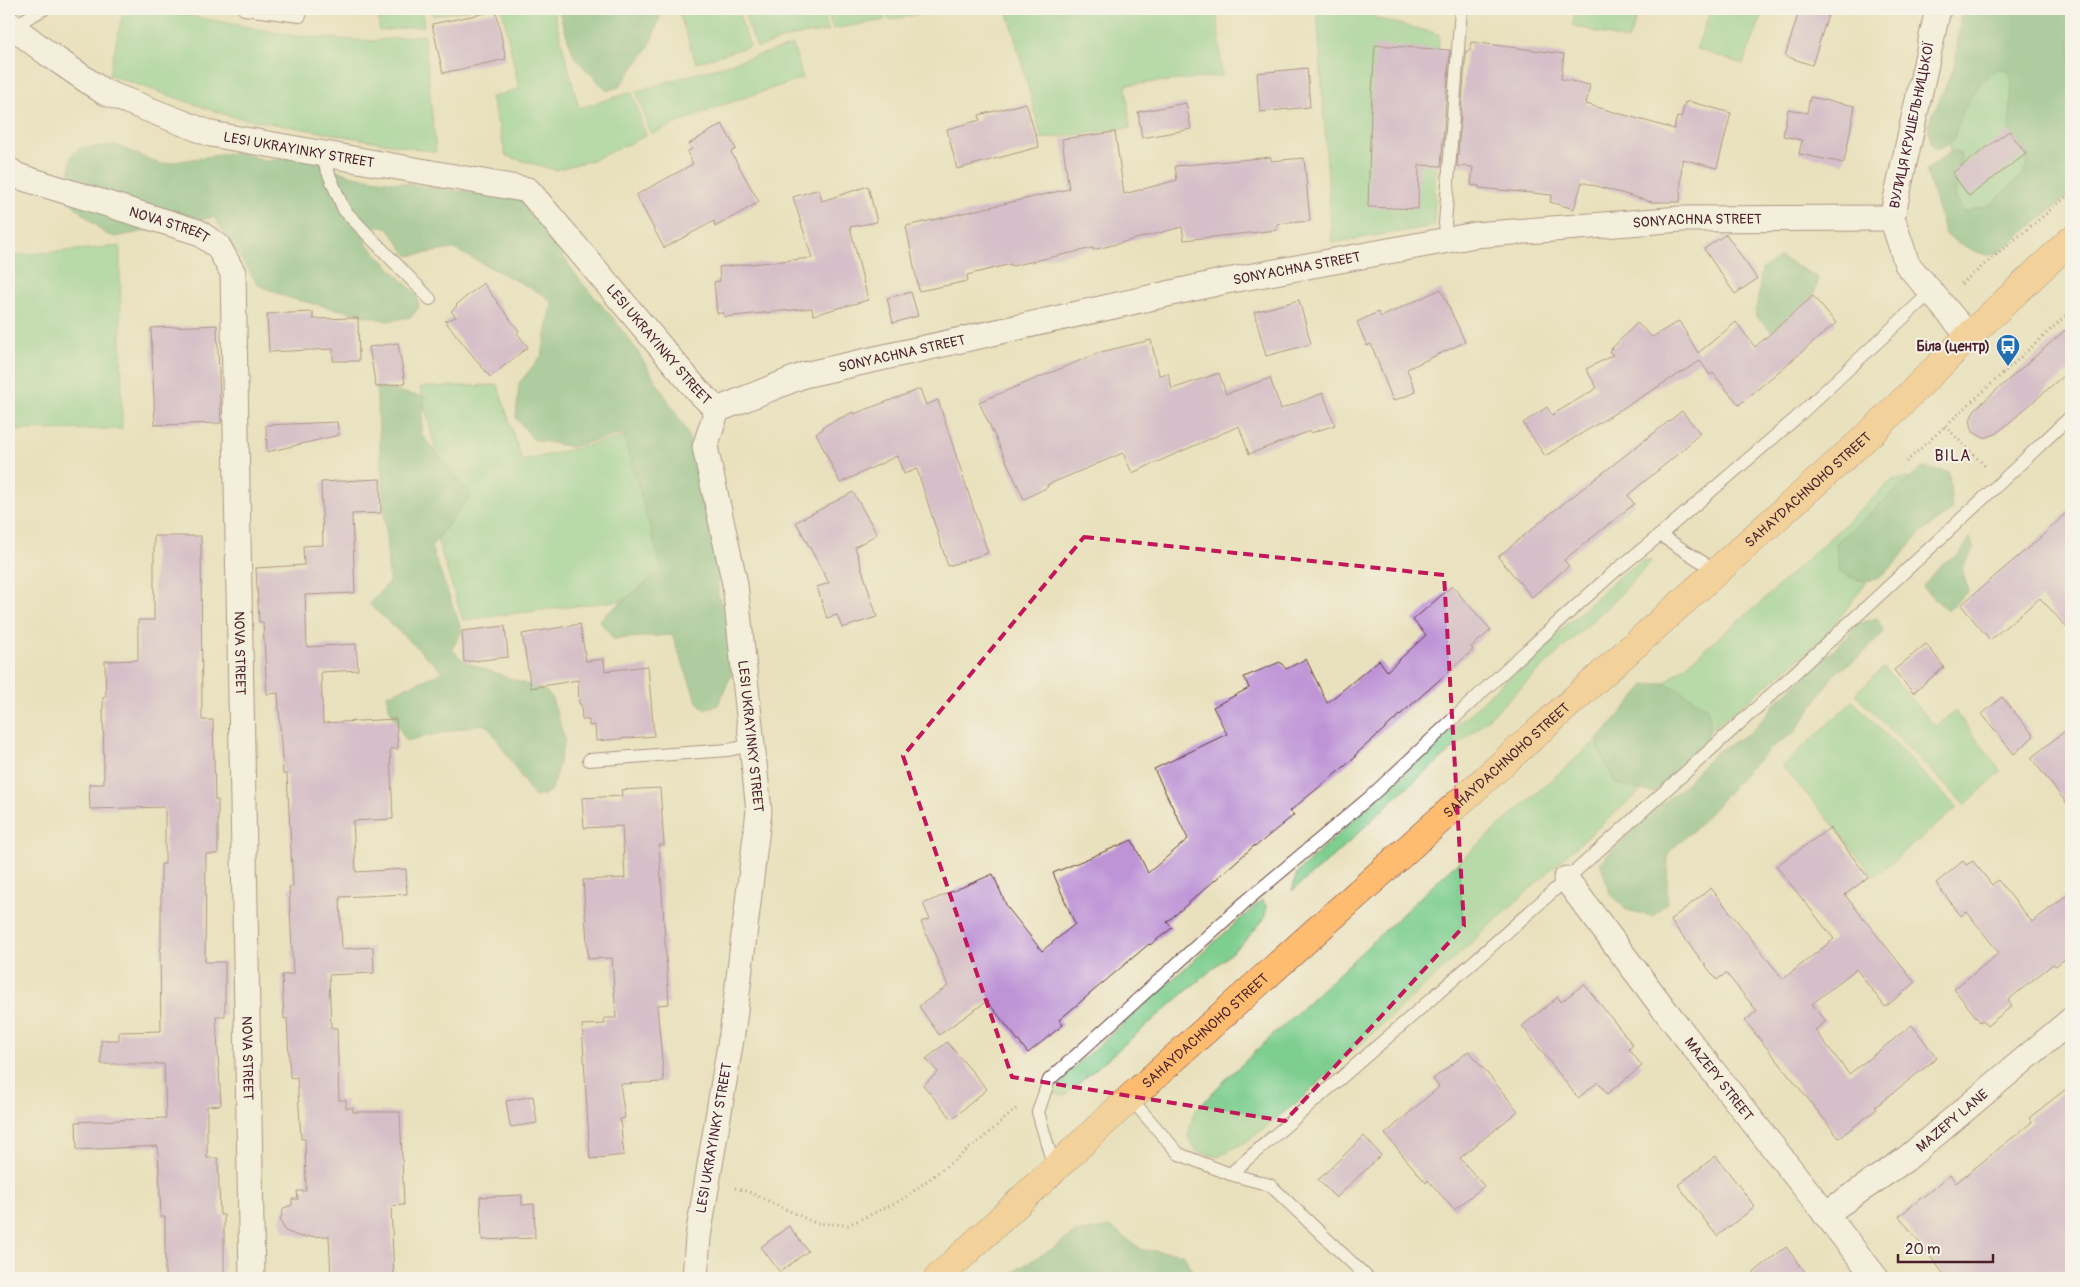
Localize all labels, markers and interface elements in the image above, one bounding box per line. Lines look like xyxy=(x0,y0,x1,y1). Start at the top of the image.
street label: ВУЛИЦЯ КРУШЕЛЬНИЦЬКОЇ xyxy=(1886,40,1938,210)
street label: LESI UKRAYINKY STREET xyxy=(222,128,376,171)
street label: NOVA STREET xyxy=(127,203,213,246)
street label: SONYACHNA STREET xyxy=(1632,210,1762,231)
street label: SONYACHNA STREET xyxy=(1232,248,1362,288)
street label: LESI UKRAYINKY STREET xyxy=(603,281,715,408)
street label: SONYACHNA STREET xyxy=(837,331,967,376)
bus stop icon: Біла (центр) xyxy=(1995,333,2021,367)
place label: Біла (центр) xyxy=(1917,338,1990,355)
street label: SAHAYDACHNOHO STREET xyxy=(1741,428,1875,551)
district label: BILA xyxy=(1935,446,1971,466)
street label: NOVA STREET xyxy=(231,611,249,696)
street label: LESI UKRAYINKY STREET xyxy=(735,659,768,813)
street label: SAHAYDACHNOHO STREET xyxy=(1440,699,1573,821)
street label: SAHAYDACHNOHO STREET xyxy=(1138,969,1272,1092)
street label: NOVA STREET xyxy=(239,1016,257,1101)
street label: MAZEPY STREET xyxy=(1681,1034,1757,1124)
street label: LESI UKRAYINKY STREET xyxy=(692,1061,736,1215)
street label: MAZEPY LANE xyxy=(1913,1085,1991,1155)
scale bar xyxy=(1898,1232,1992,1264)
text: 20 m xyxy=(1905,1240,1940,1259)

